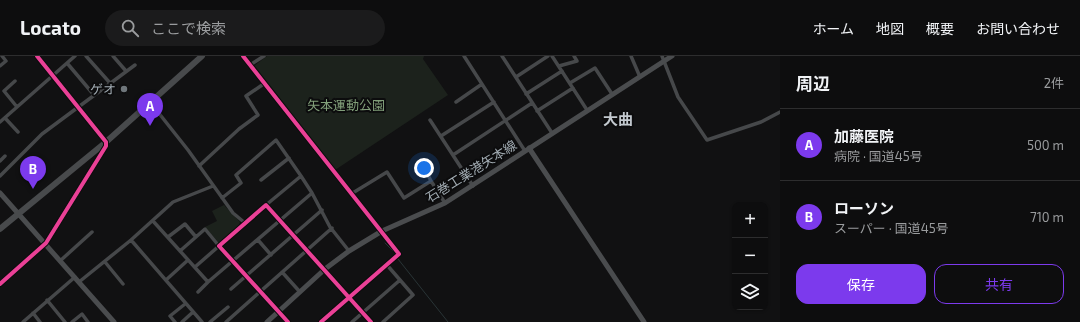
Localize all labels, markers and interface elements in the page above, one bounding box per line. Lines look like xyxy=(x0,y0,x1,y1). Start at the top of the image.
search box xyxy=(105,10,385,46)
text: Locato xyxy=(20,16,81,39)
icon: search xyxy=(119,17,141,39)
text: ここで検索 xyxy=(151,19,226,37)
text: ホーム xyxy=(812,20,854,37)
text: 地図 xyxy=(876,20,904,37)
text: 概要 xyxy=(926,20,954,37)
text: お問い合わせ xyxy=(976,20,1060,37)
text: 周辺 xyxy=(796,73,830,93)
text: 2件 xyxy=(1044,75,1064,91)
place label: ゲオ xyxy=(90,81,116,97)
marker: ゲオ xyxy=(119,84,129,94)
pin: A xyxy=(137,93,163,126)
park label: 矢本運動公園 xyxy=(307,97,385,113)
district label: 大曲 xyxy=(603,110,633,128)
text: 加藤医院 xyxy=(834,127,894,145)
street label: 石巻工業港矢本線 xyxy=(423,137,519,205)
text: A xyxy=(805,137,813,153)
text: 500 m xyxy=(1027,137,1064,153)
text: 病院 · 国道45号 xyxy=(834,148,923,164)
pin: B xyxy=(20,156,46,189)
your location xyxy=(414,158,434,178)
text: ローソン xyxy=(834,199,894,217)
map controls xyxy=(732,202,768,310)
button: + xyxy=(732,202,768,238)
text: B xyxy=(805,209,813,225)
text: 710 m xyxy=(1030,209,1064,225)
text: スーパー · 国道45号 xyxy=(834,220,949,236)
button: − xyxy=(732,238,768,274)
button: 保存 xyxy=(796,264,926,304)
button: 共有 xyxy=(934,264,1064,304)
button: layers xyxy=(732,274,768,310)

